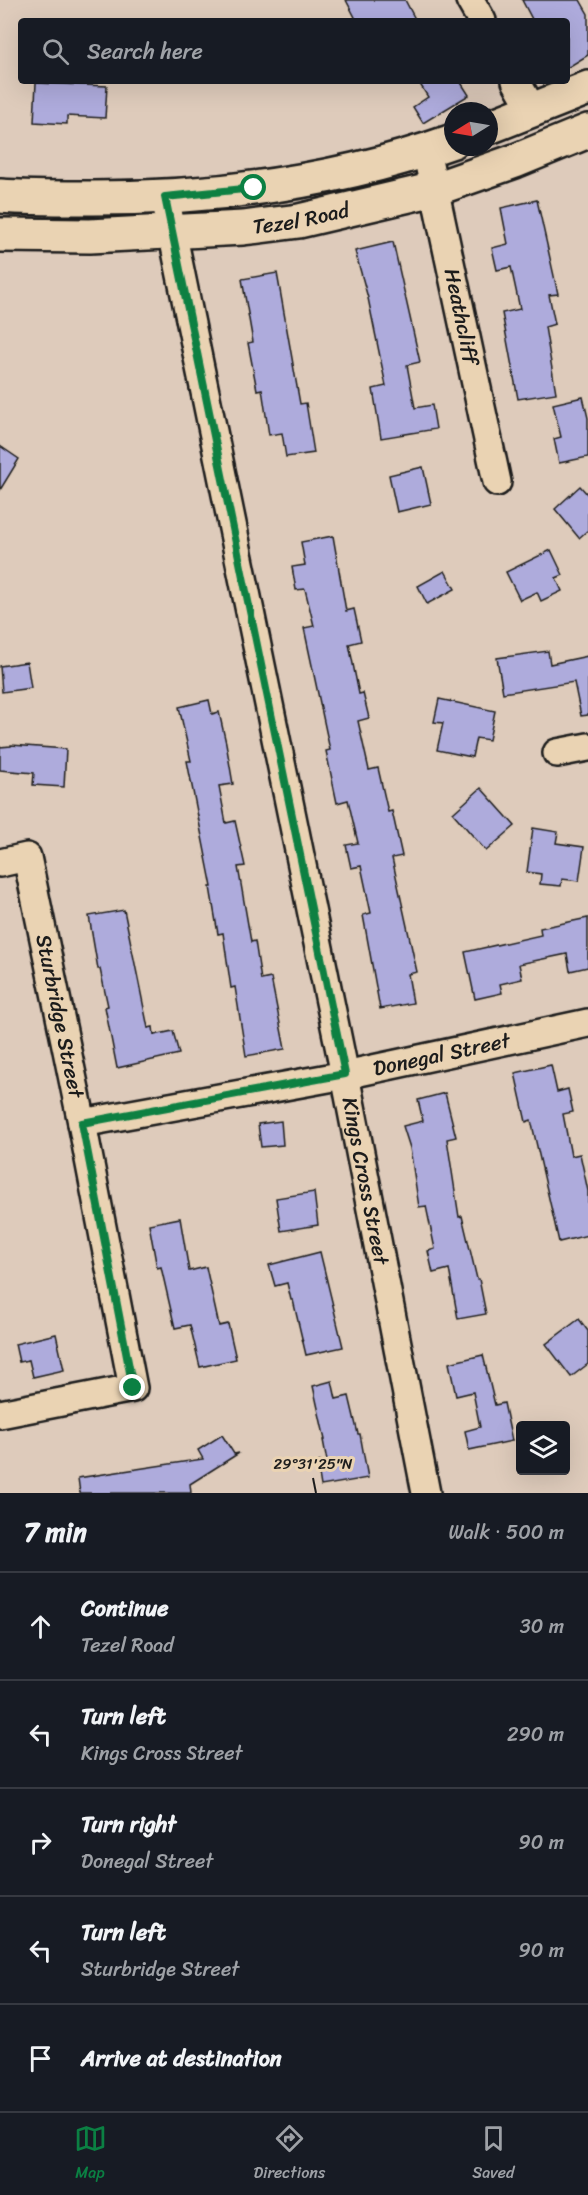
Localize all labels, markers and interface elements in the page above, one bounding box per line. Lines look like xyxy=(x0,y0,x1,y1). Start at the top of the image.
search box xyxy=(18,18,570,84)
text: Search here xyxy=(87,32,203,71)
icon: search xyxy=(39,35,72,68)
north arrow xyxy=(444,102,498,156)
route start xyxy=(240,174,266,200)
street label: Tezel Road xyxy=(251,190,355,246)
street label: Heathcliff xyxy=(433,265,491,371)
street label: Sturbridge Street xyxy=(24,931,96,1103)
street label: Donegal Street xyxy=(370,1021,515,1087)
street label: Kings Cross Street xyxy=(331,1094,401,1269)
route end xyxy=(119,1374,145,1400)
map controls xyxy=(516,1421,570,1475)
button: layers xyxy=(516,1421,570,1475)
text: 29°31'25"N xyxy=(274,1451,353,1477)
text: 7 min xyxy=(24,1509,87,1555)
text: Walk · 500 m xyxy=(448,1515,564,1550)
text: Continue xyxy=(81,1589,169,1628)
text: 30 m xyxy=(520,1609,564,1644)
icon: ahead xyxy=(24,1610,57,1643)
text: Tezel Road xyxy=(81,1628,174,1663)
text: Turn left xyxy=(81,1697,166,1736)
text: 290 m xyxy=(507,1717,564,1752)
icon: left xyxy=(24,1718,57,1751)
text: Kings Cross Street xyxy=(81,1736,243,1771)
text: Turn right xyxy=(81,1805,176,1844)
text: 90 m xyxy=(519,1825,564,1860)
icon: right xyxy=(24,1826,57,1859)
text: Donegal Street xyxy=(81,1844,213,1879)
text: Turn left xyxy=(81,1913,166,1952)
text: 90 m xyxy=(519,1933,564,1968)
icon: left xyxy=(24,1934,57,1967)
text: Sturbridge Street xyxy=(81,1952,239,1987)
text: Arrive at destination xyxy=(81,2039,282,2078)
icon: arrive xyxy=(24,2042,57,2075)
tab: Map xyxy=(74,2122,107,2187)
tab: Directions xyxy=(254,2122,325,2187)
tab: Saved xyxy=(472,2122,514,2187)

